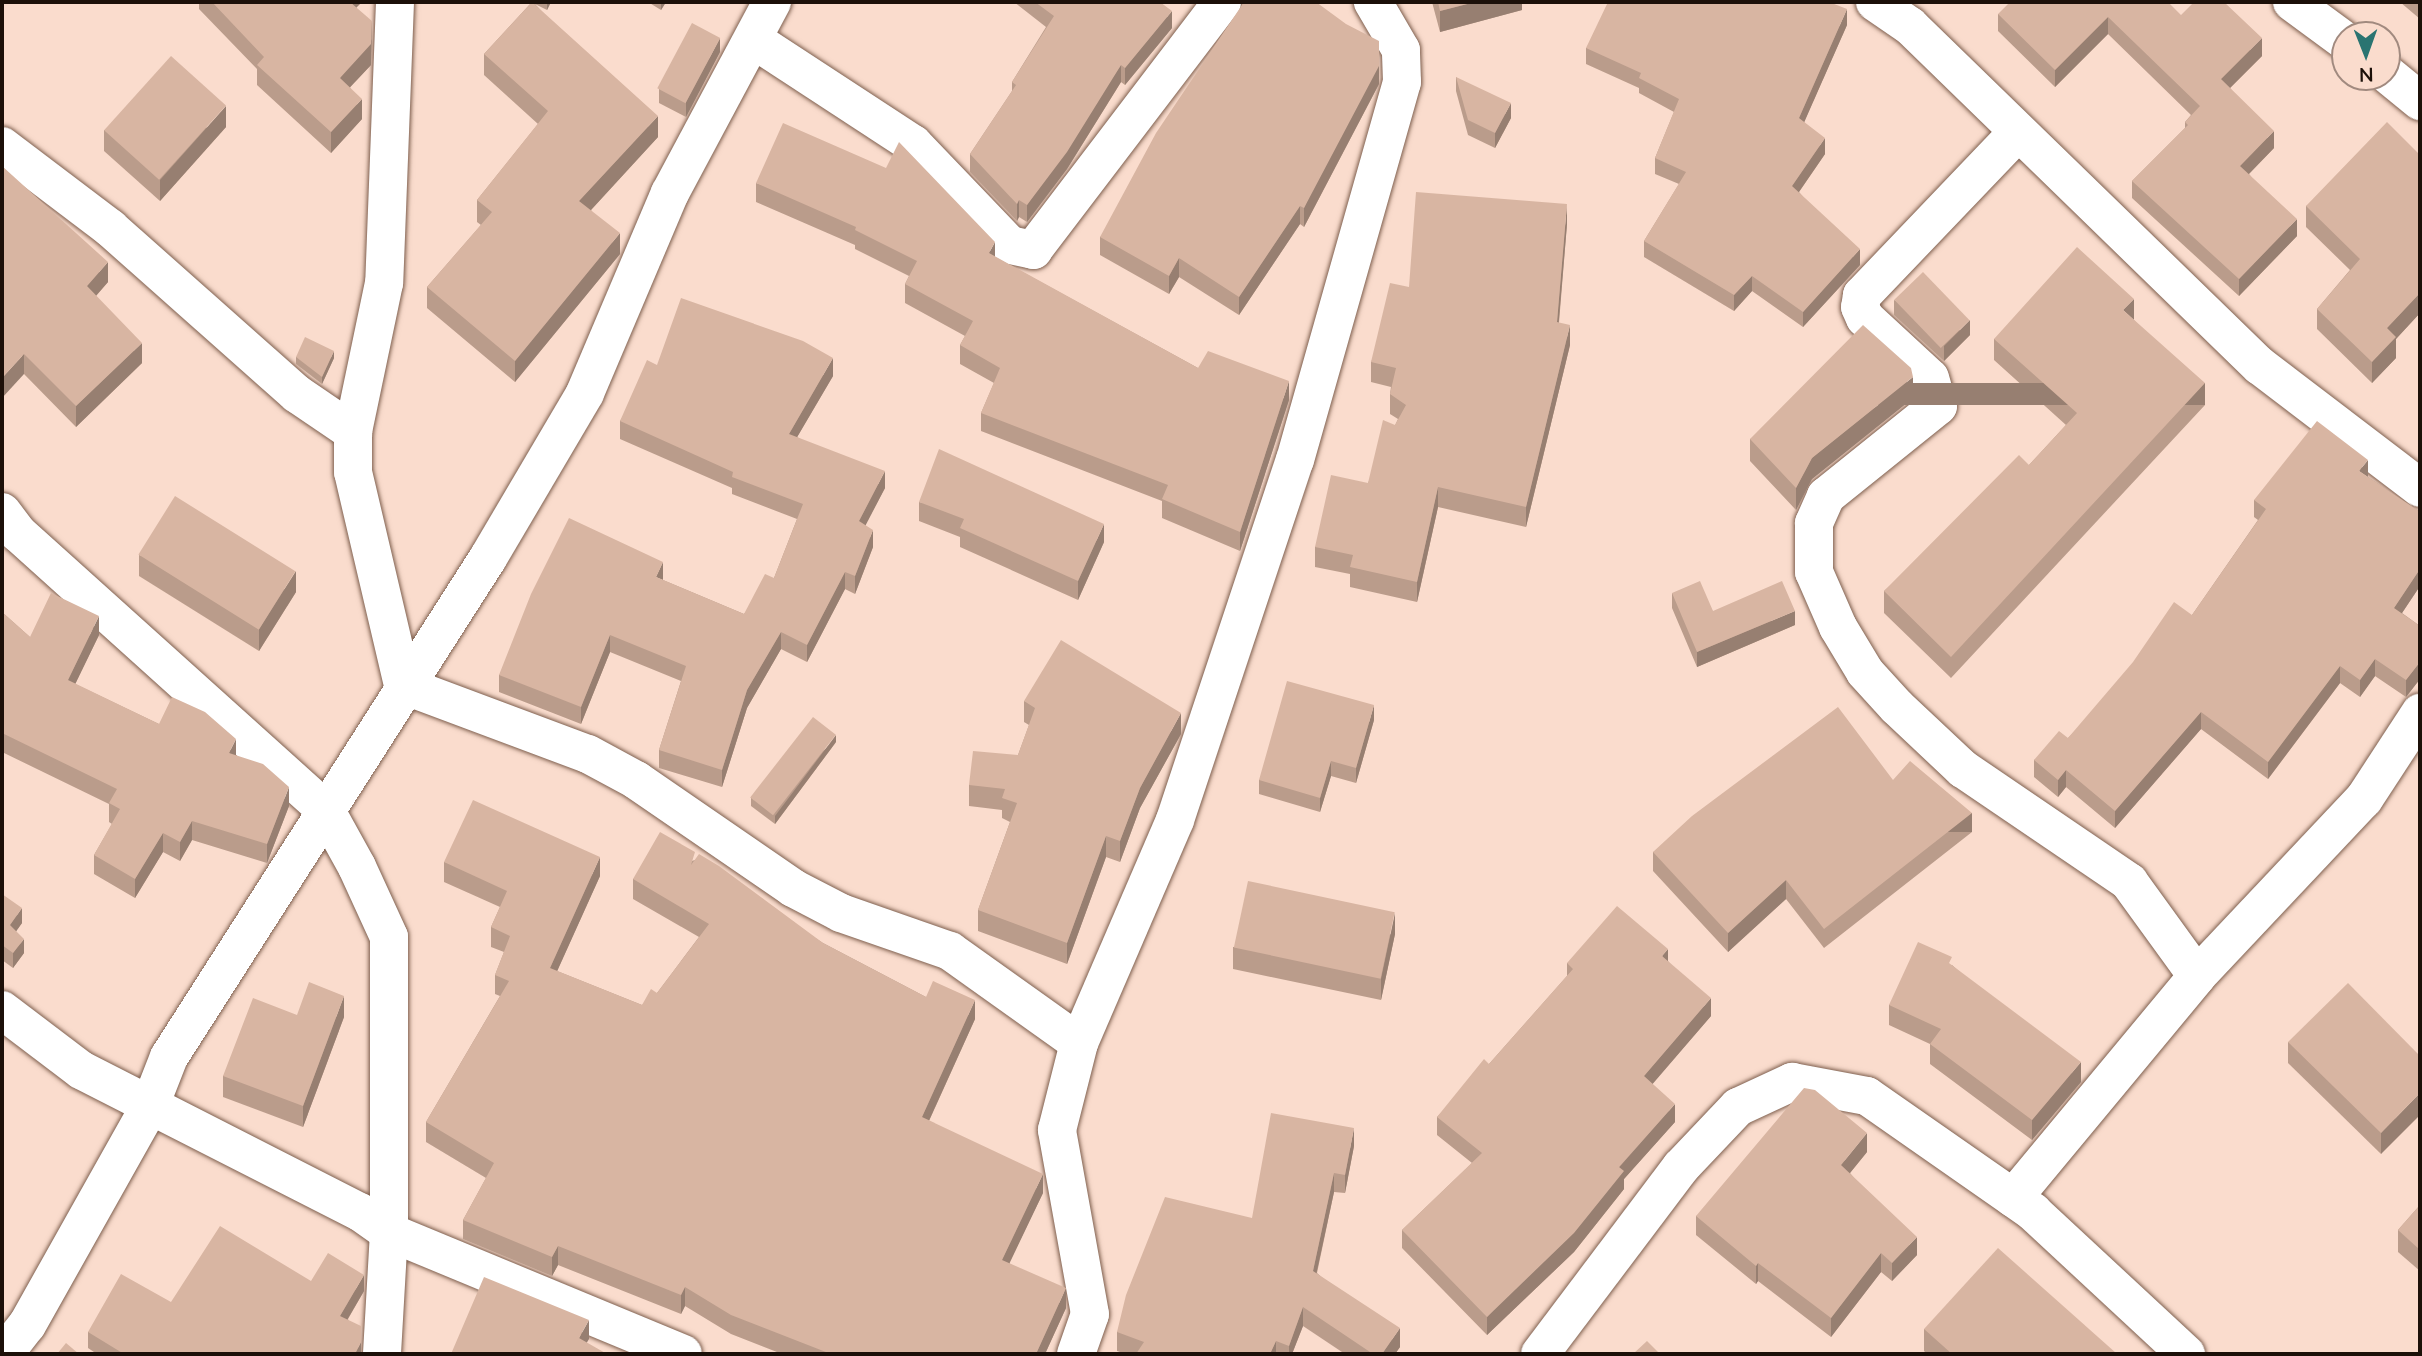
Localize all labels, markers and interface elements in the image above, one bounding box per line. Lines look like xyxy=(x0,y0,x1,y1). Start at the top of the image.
north arrow xyxy=(2331,21,2401,91)
text: N xyxy=(2359,64,2374,87)

